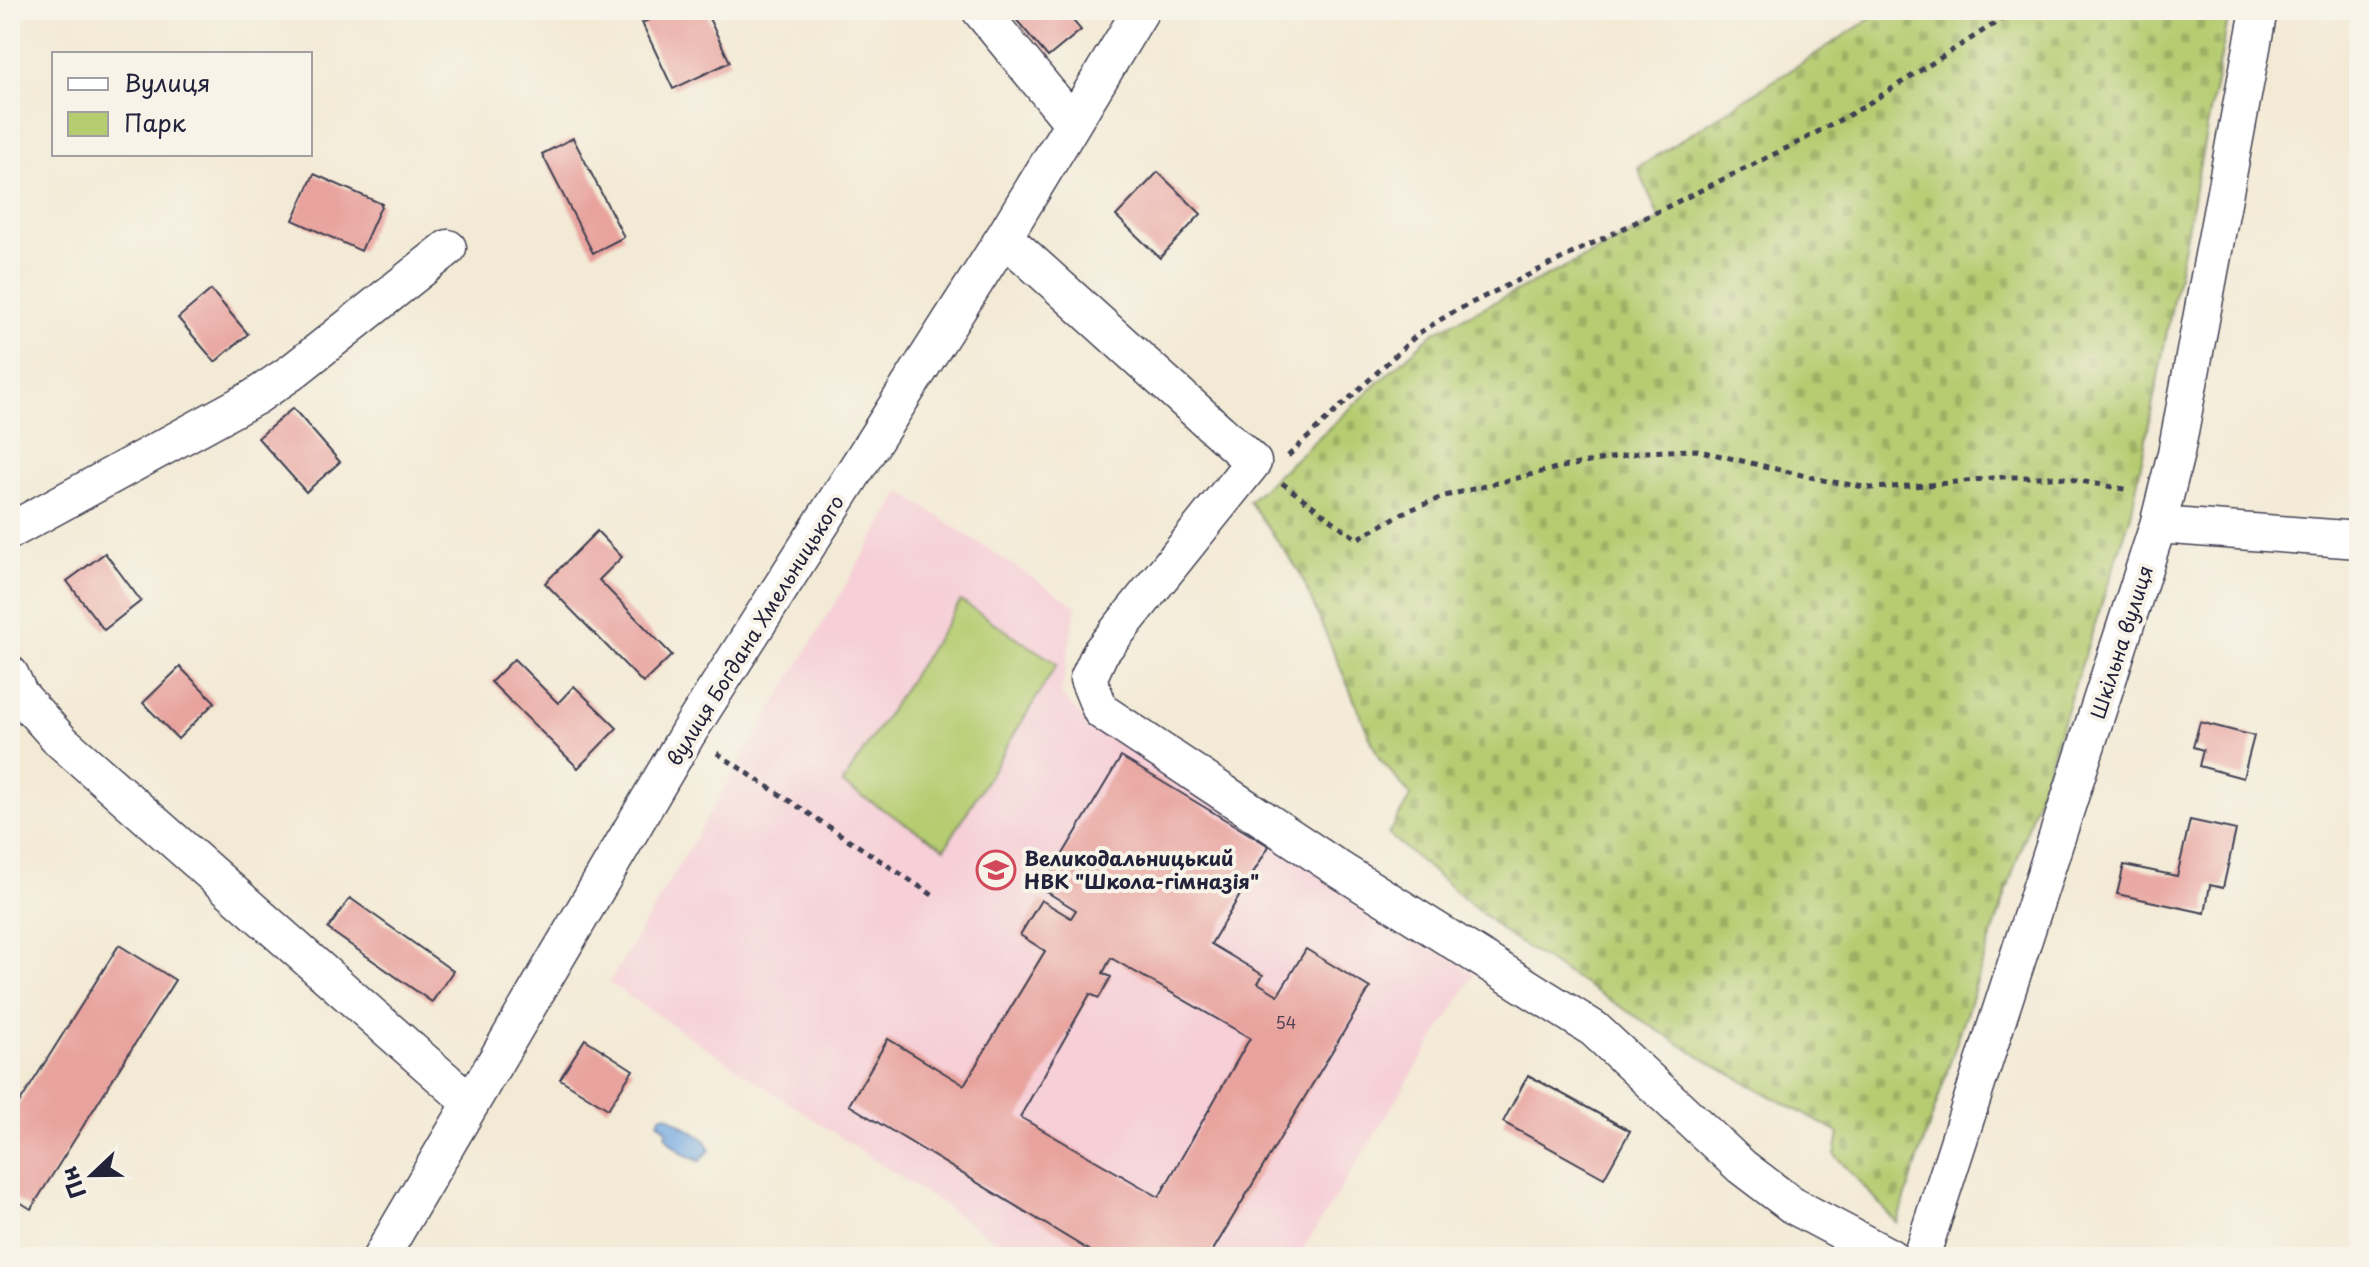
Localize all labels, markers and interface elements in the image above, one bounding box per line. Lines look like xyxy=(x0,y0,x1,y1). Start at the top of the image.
legend xyxy=(52,52,312,156)
text: Вулиця xyxy=(124,64,210,100)
text: Парк xyxy=(124,104,187,140)
street label: вулиця Богдана Хмельницького xyxy=(659,489,851,771)
street label: Шкільна вулиця xyxy=(2082,561,2160,723)
place label: Великодальницький НВК "Школа-гімназія" xyxy=(1024,843,1259,896)
school or university icon: Великодальницький НВК "Школа-гімназія" xyxy=(975,849,1017,891)
house number: 54 xyxy=(1276,1010,1296,1034)
north arrow xyxy=(52,1135,132,1215)
text: Пн xyxy=(51,1162,93,1204)

